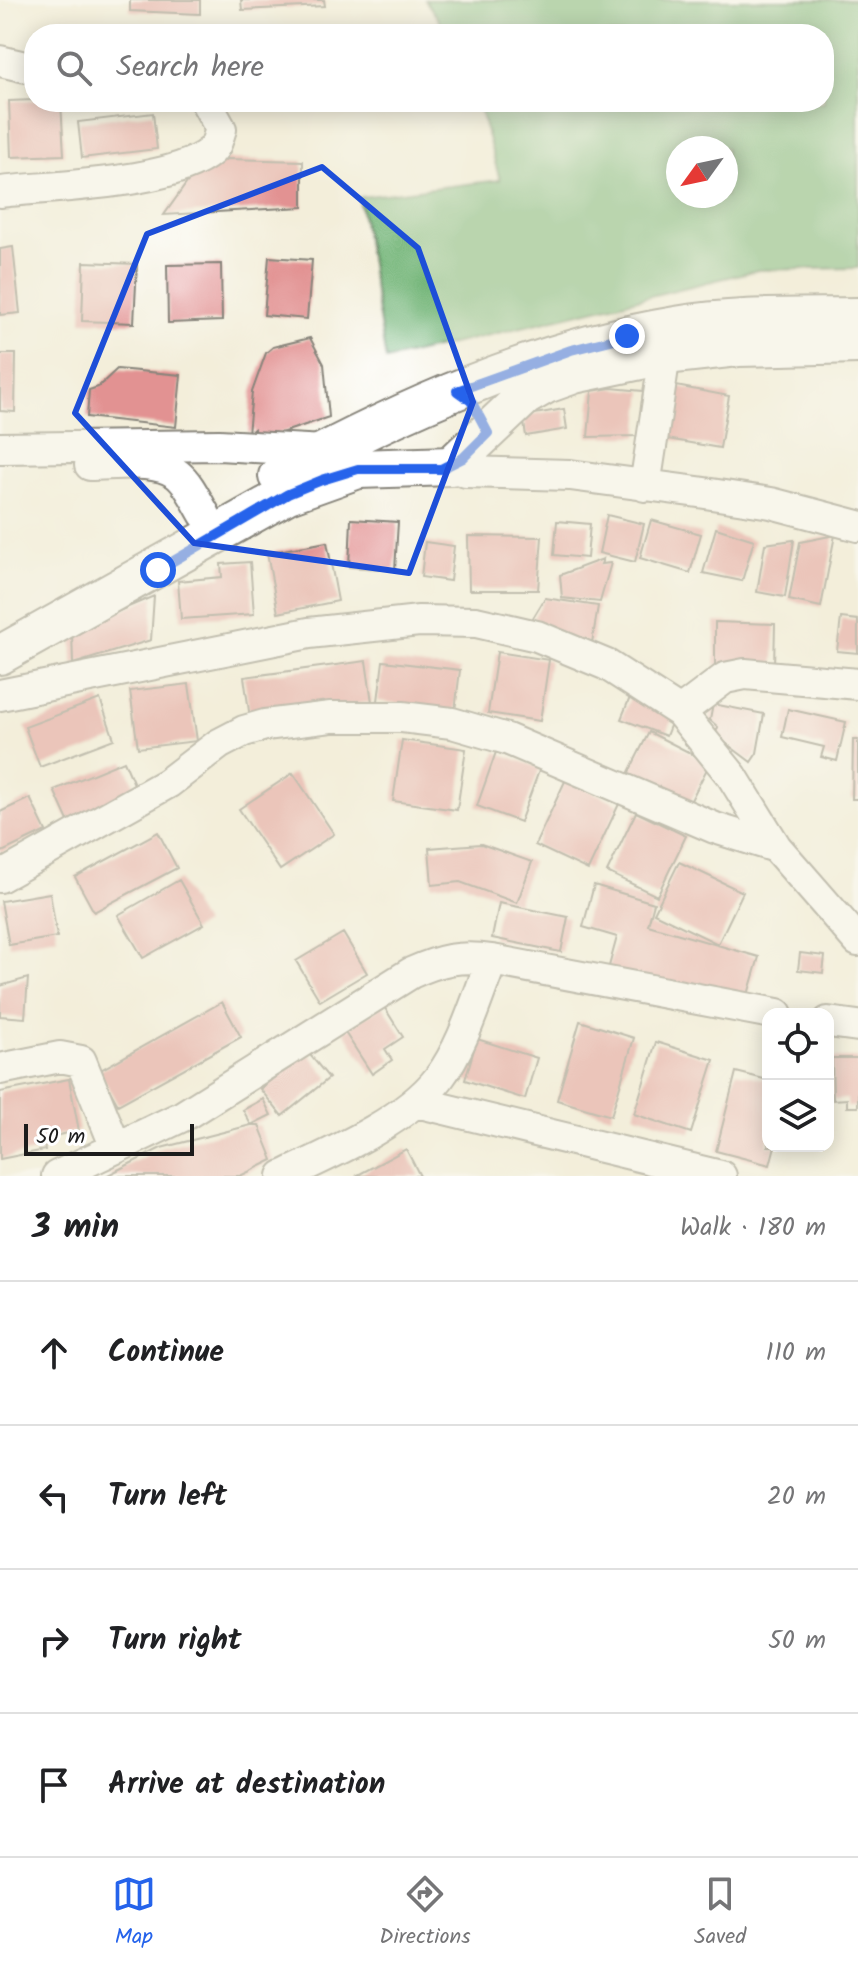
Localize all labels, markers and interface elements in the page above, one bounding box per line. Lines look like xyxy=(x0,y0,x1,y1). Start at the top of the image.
search box xyxy=(24,24,834,112)
text: Search here xyxy=(116,44,264,92)
icon: search xyxy=(52,46,96,90)
north arrow xyxy=(666,136,738,208)
route end xyxy=(609,318,645,354)
route start xyxy=(140,552,176,588)
map controls xyxy=(762,1008,834,1152)
button: locate xyxy=(762,1008,834,1080)
button: layers xyxy=(762,1080,834,1152)
scale bar xyxy=(24,1120,194,1156)
text: 50 m xyxy=(36,1120,85,1155)
text: 3 min xyxy=(32,1201,119,1255)
text: Walk · 180 m xyxy=(680,1207,826,1249)
text: Continue xyxy=(108,1329,224,1377)
icon: ahead xyxy=(32,1331,76,1375)
text: 110 m xyxy=(766,1332,826,1374)
text: Turn left xyxy=(108,1473,227,1521)
icon: left xyxy=(32,1475,76,1519)
text: 20 m xyxy=(767,1476,826,1518)
text: Turn right xyxy=(108,1617,241,1665)
icon: right xyxy=(32,1619,76,1663)
text: 50 m xyxy=(768,1620,826,1662)
text: Arrive at destination xyxy=(108,1761,385,1809)
icon: arrive xyxy=(32,1763,76,1807)
tab: Map xyxy=(112,1872,156,1955)
tab: Directions xyxy=(379,1872,471,1955)
tab: Saved xyxy=(694,1872,746,1955)

